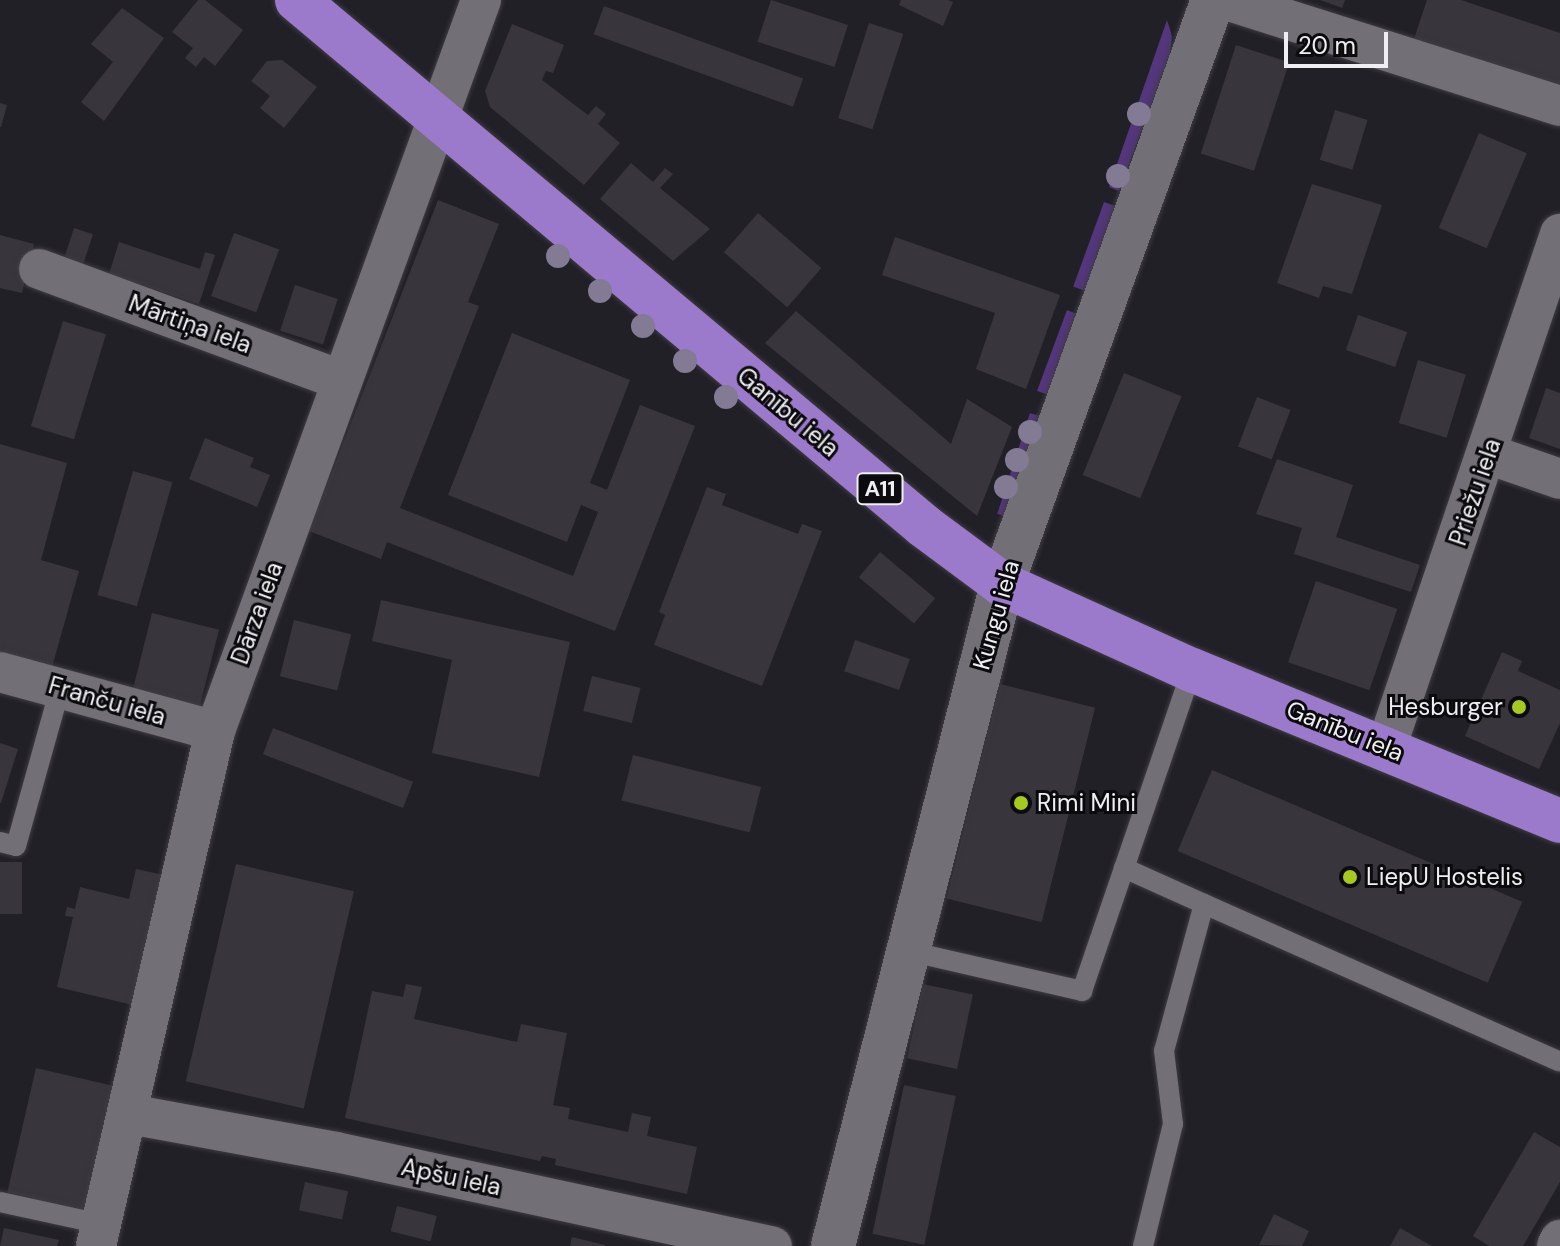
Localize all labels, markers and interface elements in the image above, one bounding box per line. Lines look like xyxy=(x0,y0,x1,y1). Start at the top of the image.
scale bar xyxy=(1288,16,1392,66)
text: 20 m xyxy=(1298,30,1356,61)
street label: Mārtiņa iela xyxy=(125,289,255,359)
street label: Ganību iela xyxy=(732,361,844,463)
street label: Priežu iela xyxy=(1443,435,1507,549)
road number: A11 xyxy=(856,471,904,507)
street label: Kungu iela xyxy=(967,557,1025,673)
street label: Dārza iela xyxy=(225,558,289,668)
street label: Franču iela xyxy=(45,671,169,731)
place label: Hesburger xyxy=(1388,693,1503,721)
street label: Ganību iela xyxy=(1282,695,1408,767)
marker: Hesburger xyxy=(1510,698,1528,716)
place label: Rimi Mini xyxy=(1037,789,1136,817)
marker: Rimi Mini xyxy=(1012,794,1030,812)
place label: LiepU Hostelis xyxy=(1366,863,1523,891)
marker: LiepU Hostelis xyxy=(1341,868,1359,886)
street label: Apšu iela xyxy=(399,1152,503,1202)

